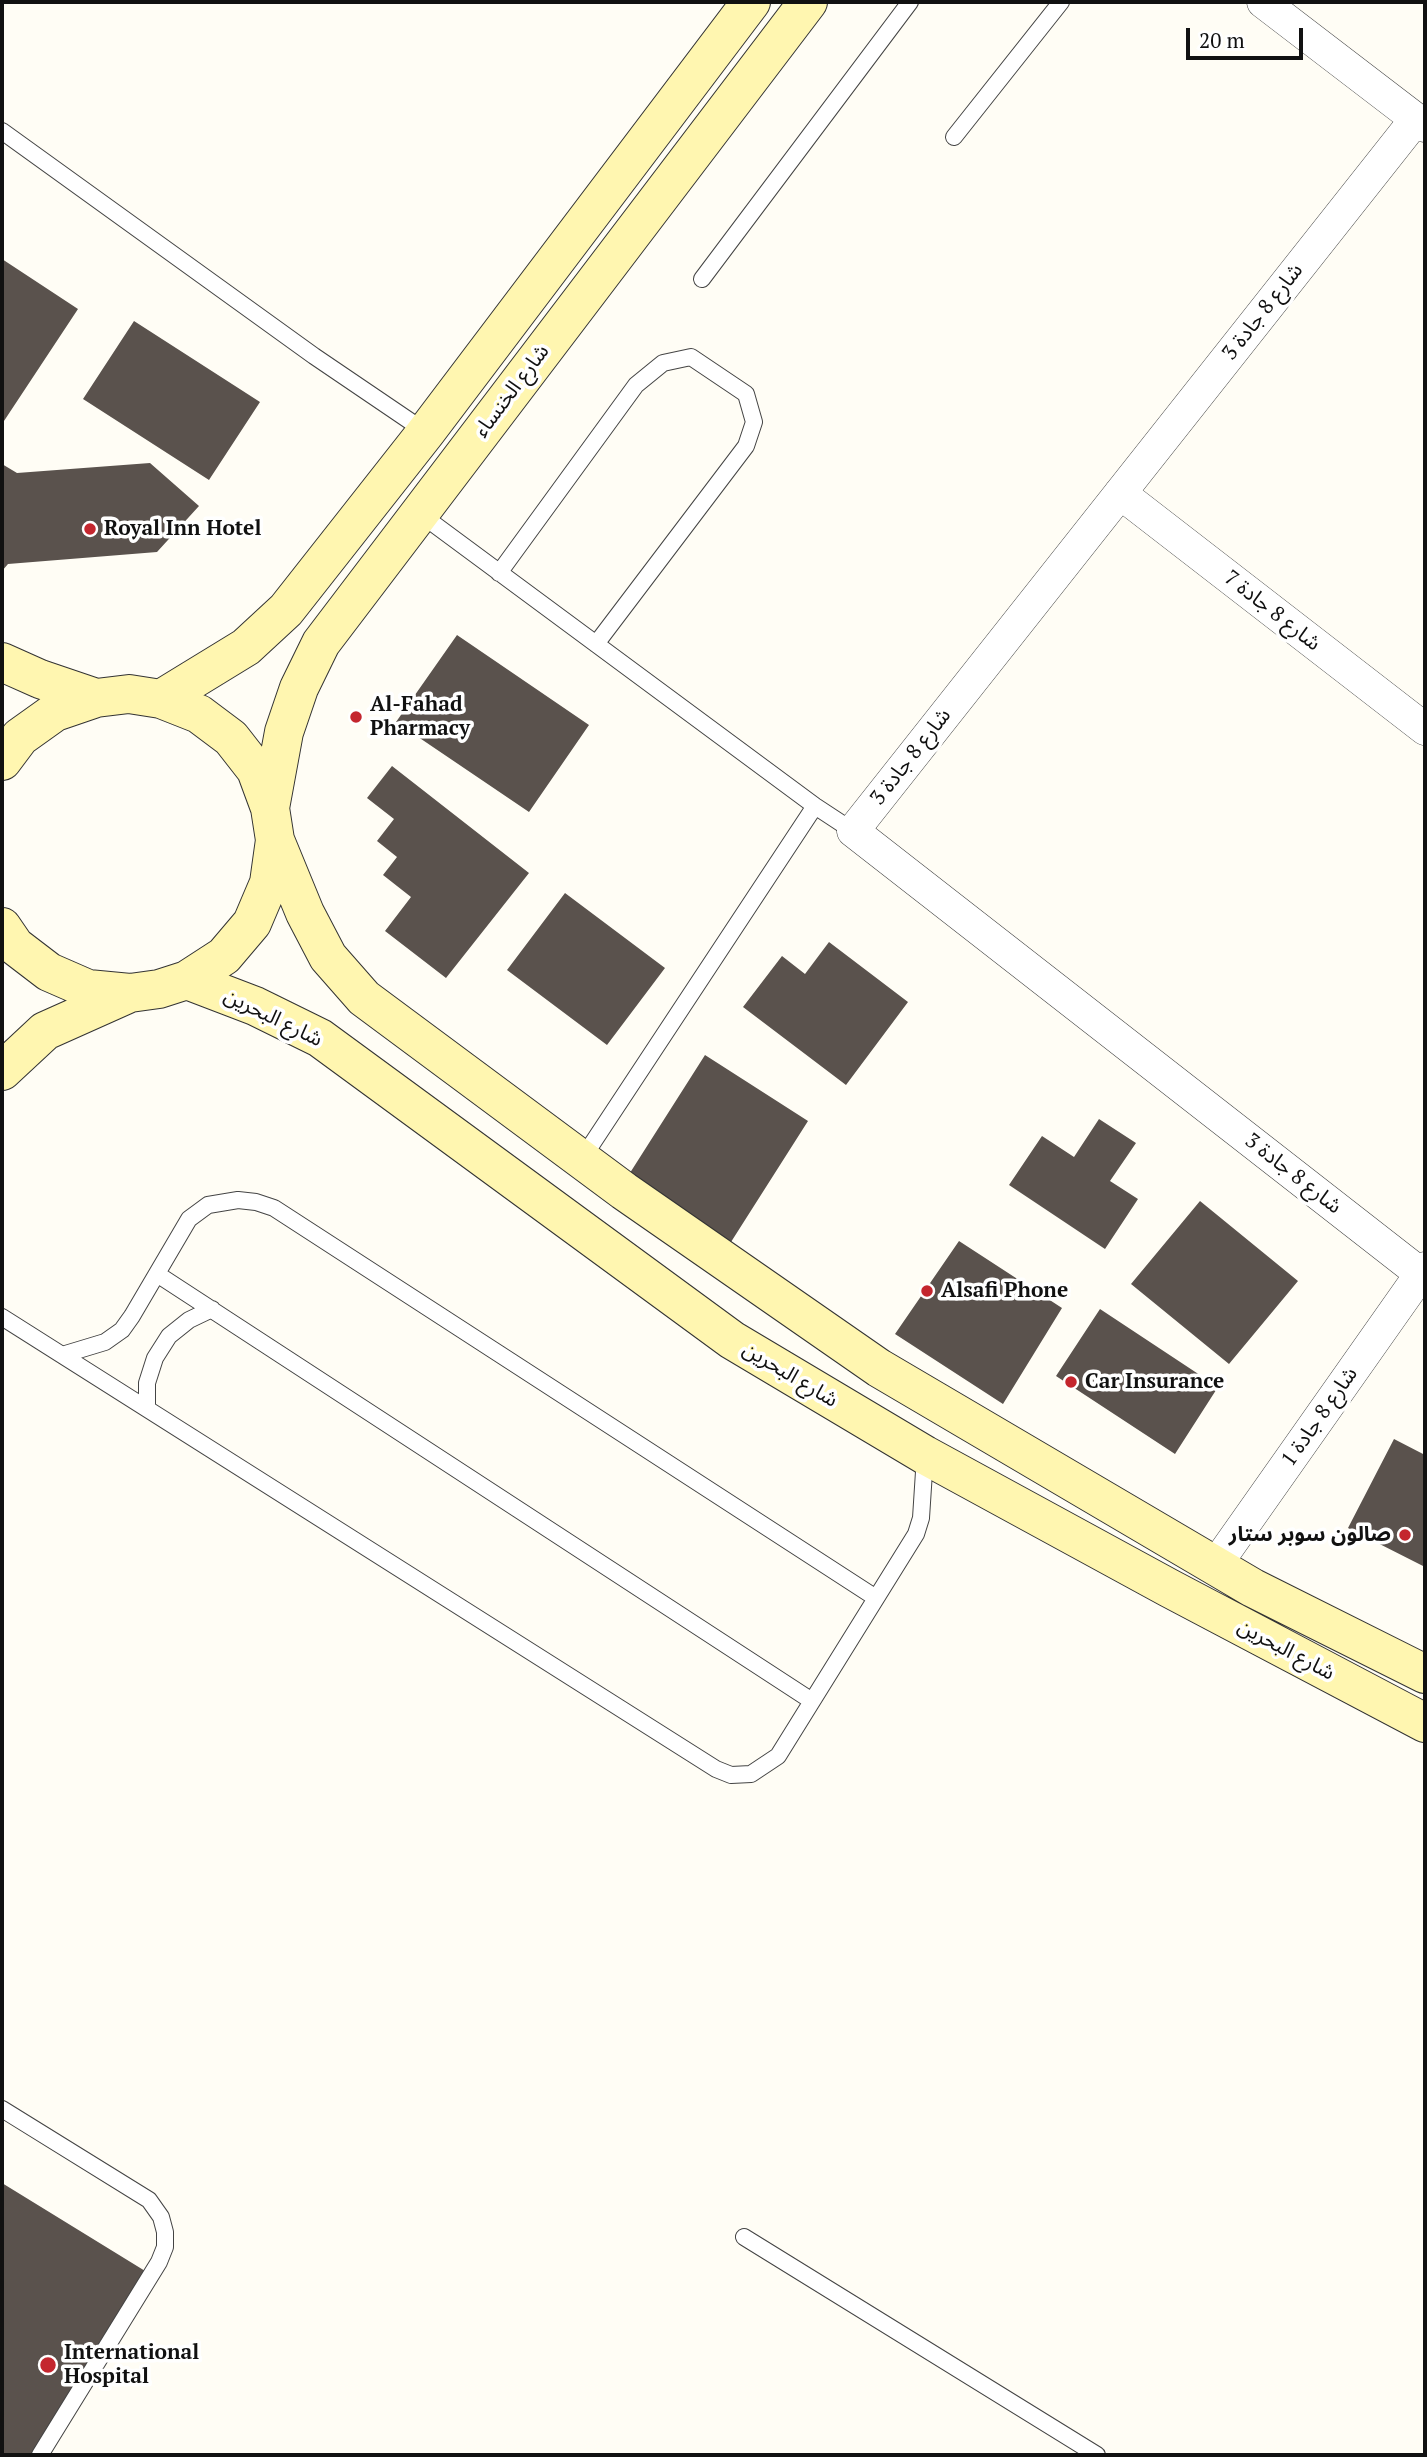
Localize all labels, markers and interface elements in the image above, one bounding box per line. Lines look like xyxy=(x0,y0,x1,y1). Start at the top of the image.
scale bar xyxy=(1189,14,1306,58)
text: 20 m xyxy=(1199,26,1245,54)
street label: شارع 8 جادة 3 xyxy=(1217,259,1309,365)
street label: شارع الخنساء xyxy=(469,340,555,442)
place label: Royal Inn Hotel xyxy=(104,516,261,542)
marker: Royal Inn Hotel xyxy=(82,521,98,537)
street label: شارع 8 جادة 7 xyxy=(1219,565,1325,657)
place label: Al-Fahad Pharmacy xyxy=(370,692,470,742)
street label: شارع 8 جادة 3 xyxy=(865,704,957,810)
marker: Al-Fahad Pharmacy xyxy=(348,709,364,725)
street label: شارع البحرين xyxy=(220,983,326,1053)
street label: شارع 8 جادة 3 xyxy=(1240,1128,1346,1220)
place label: Alsafi Phone xyxy=(941,1278,1068,1304)
marker: Alsafi Phone xyxy=(919,1283,935,1299)
street label: شارع البحرين xyxy=(738,1337,842,1413)
street label: شارع 8 جادة 1 xyxy=(1277,1362,1363,1472)
place label: Car Insurance xyxy=(1085,1369,1224,1395)
marker: Car Insurance xyxy=(1063,1374,1079,1390)
place label: صالون سوبر ستار xyxy=(1229,1522,1391,1548)
marker: صالون سوبر ستار xyxy=(1397,1527,1413,1543)
street label: شارع البحرين xyxy=(1233,1614,1339,1686)
place label: International Hospital xyxy=(64,2340,199,2390)
marker: International Hospital xyxy=(38,2355,58,2375)

